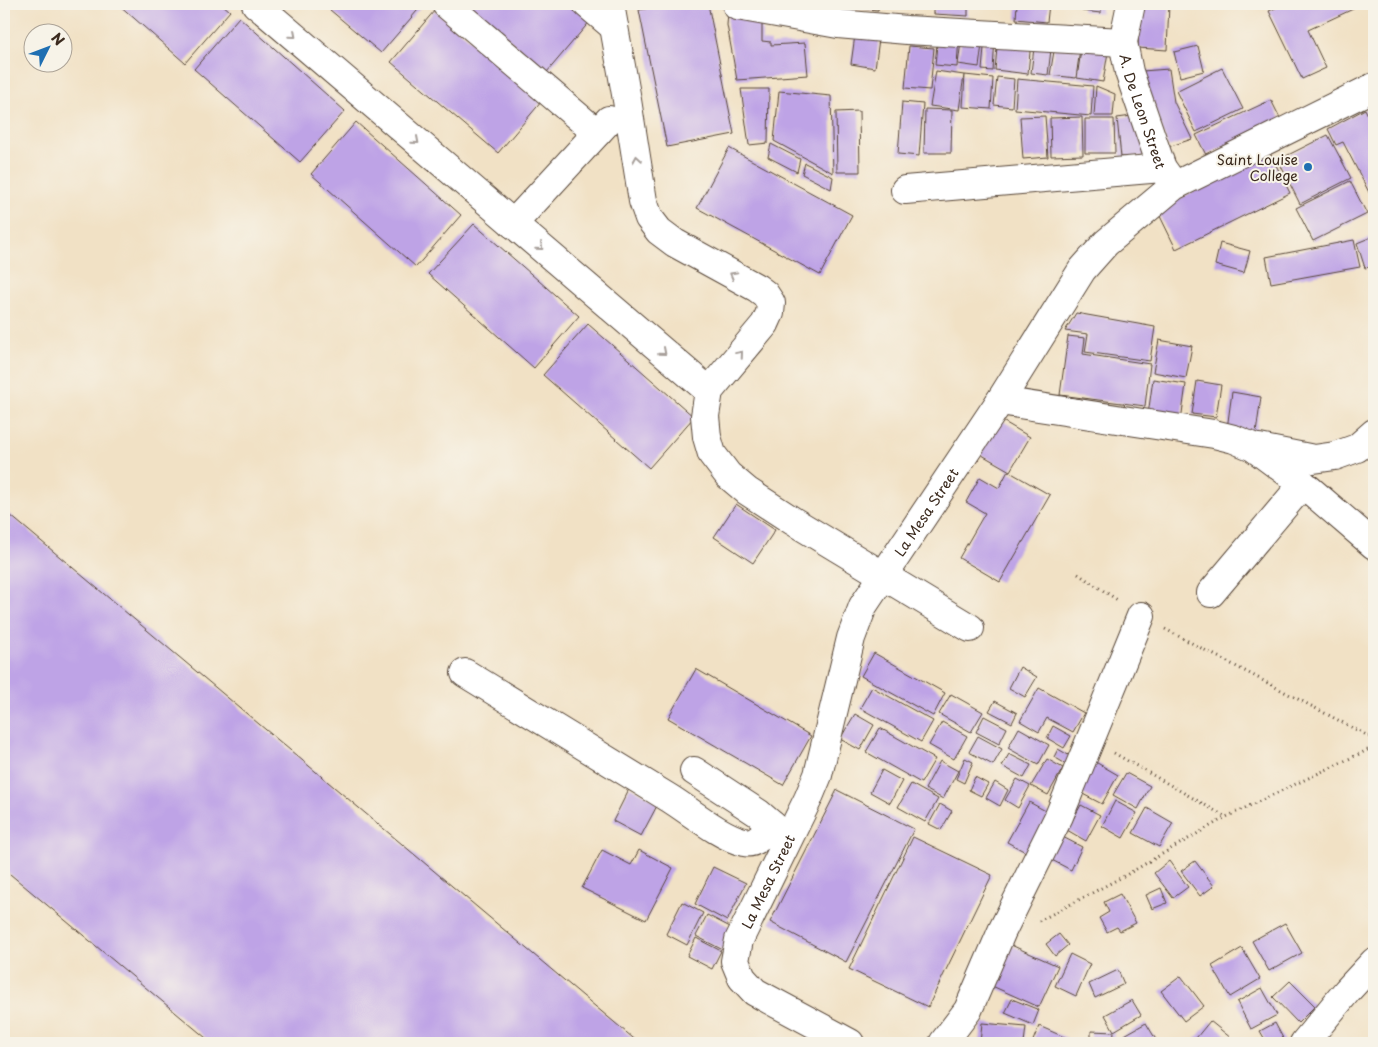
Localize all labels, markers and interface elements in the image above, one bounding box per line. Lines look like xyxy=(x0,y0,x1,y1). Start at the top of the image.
north arrow xyxy=(22,22,72,72)
text: N xyxy=(47,28,70,50)
one-way arrow xyxy=(287,30,296,39)
street label: A. De Leon Street xyxy=(1115,52,1172,172)
one-way arrow xyxy=(411,135,420,144)
place label: Saint Louise College xyxy=(1217,149,1298,186)
one-way arrow xyxy=(632,155,642,163)
marker: Saint Louise College xyxy=(1302,161,1314,173)
one-way arrow xyxy=(534,241,543,250)
one-way arrow xyxy=(729,271,738,281)
one-way arrow xyxy=(658,347,667,356)
one-way arrow xyxy=(734,350,743,359)
street label: La Mesa Street xyxy=(889,463,963,560)
street label: La Mesa Street xyxy=(736,830,800,932)

